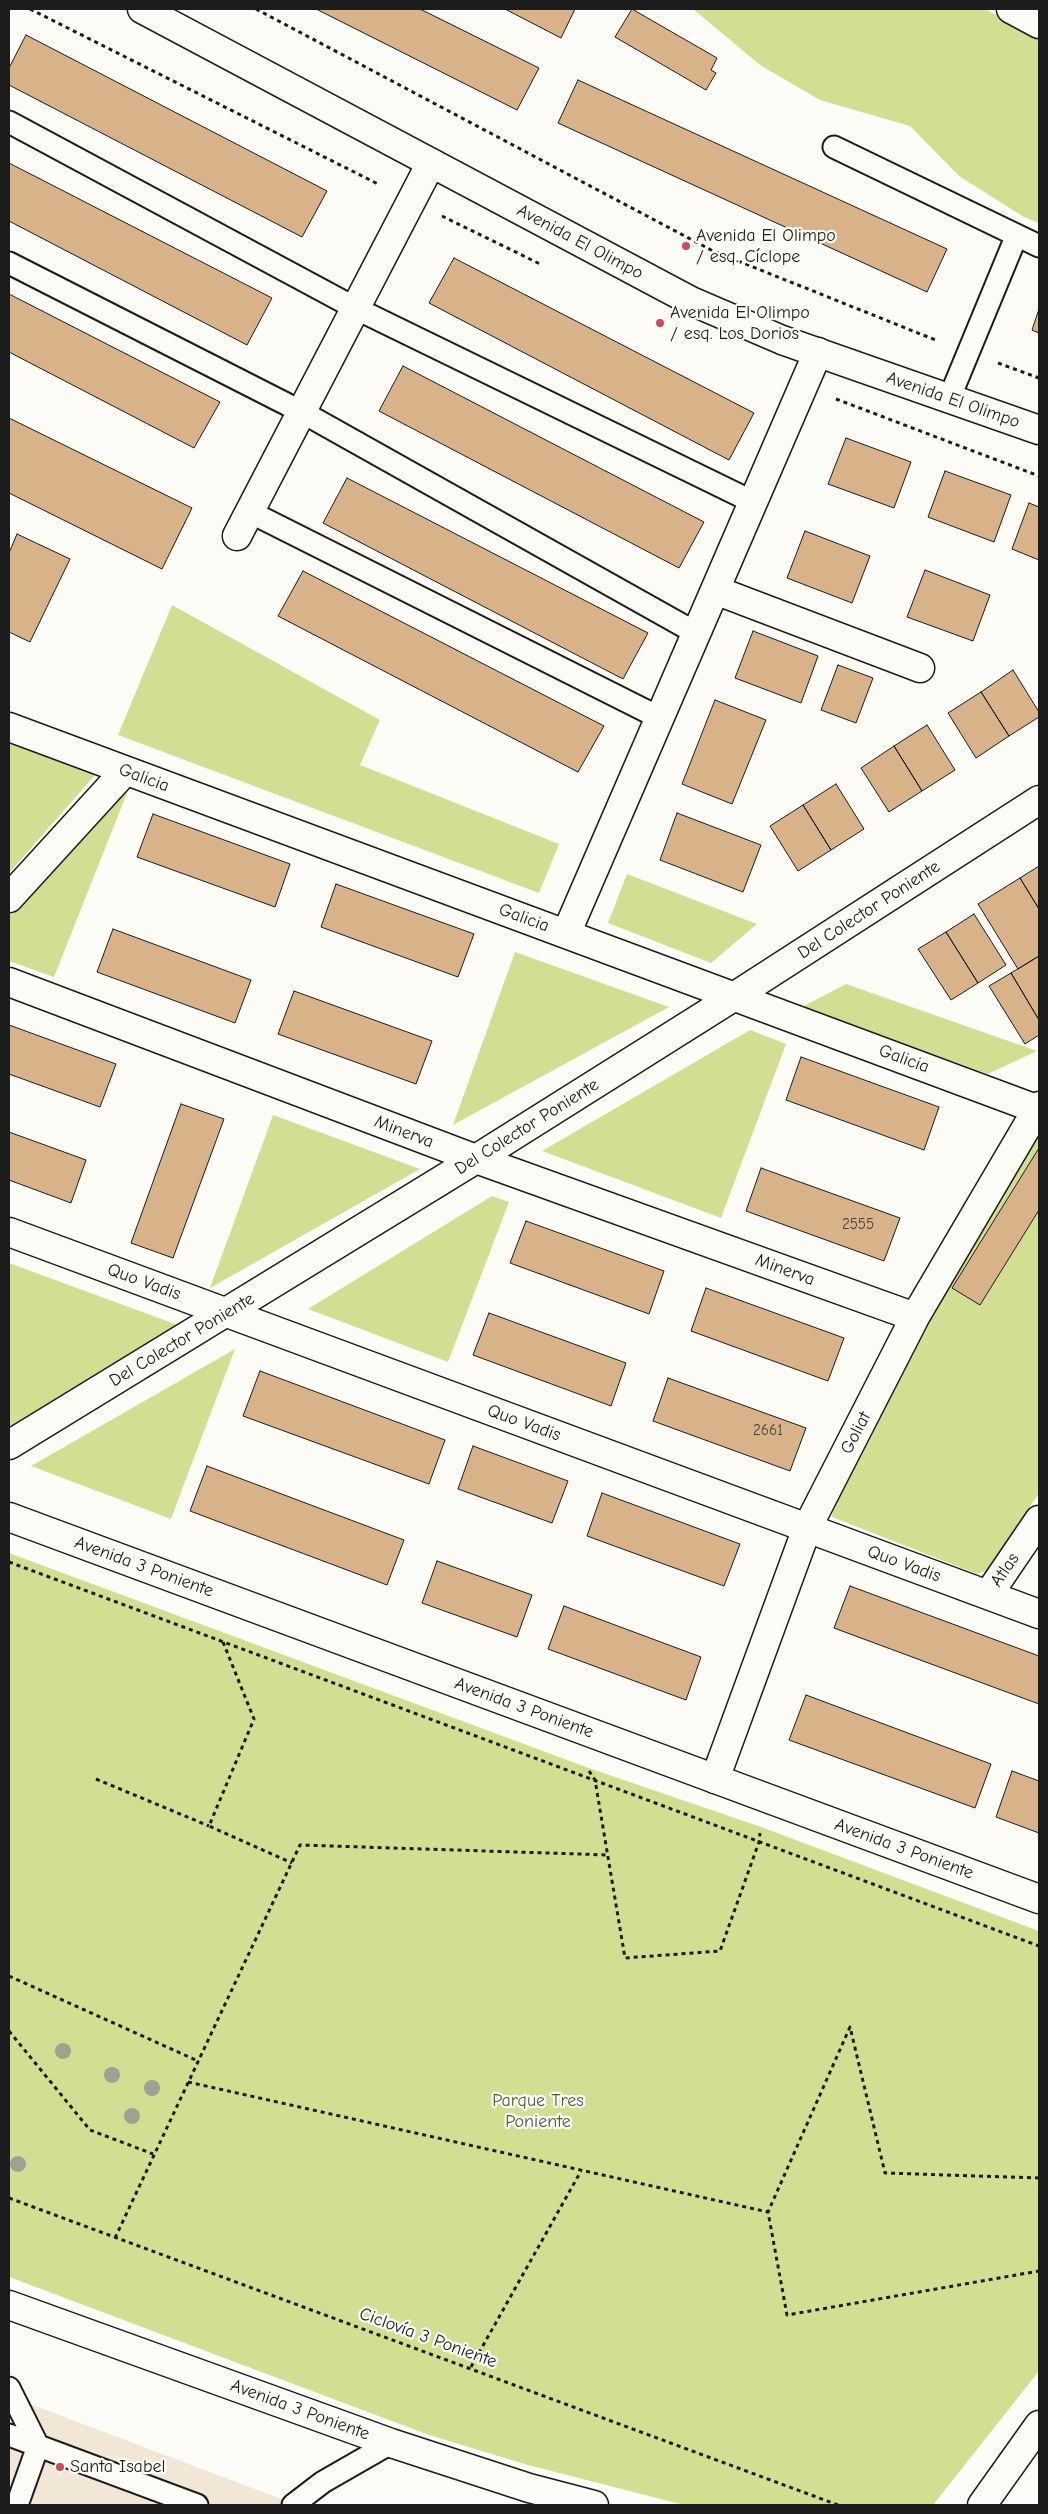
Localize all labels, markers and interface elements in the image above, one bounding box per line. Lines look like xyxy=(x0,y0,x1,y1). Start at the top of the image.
street label: Avenida El Olimpo xyxy=(513,200,647,284)
place label: Avenida El Olimpo / esq. Cíclope xyxy=(696,225,836,268)
marker: Avenida El Olimpo / esq. Cíclope xyxy=(680,240,692,252)
place label: Avenida El Olimpo / esq. Los Dorios xyxy=(670,302,810,344)
marker: Avenida El Olimpo / esq. Los Dorios xyxy=(654,317,666,329)
street label: Avenida El Olimpo xyxy=(883,367,1023,433)
street label: Galicia xyxy=(116,759,172,797)
street label: Del Colector Poniente xyxy=(794,856,944,964)
street label: Galicia xyxy=(496,899,552,937)
street label: Galicia xyxy=(876,1040,932,1078)
street label: Del Colector Poniente xyxy=(451,1074,603,1180)
street label: Minerva xyxy=(371,1111,437,1153)
house number: 2555 xyxy=(842,1216,874,1234)
street label: Minerva xyxy=(752,1249,818,1291)
street label: Quo Vadis xyxy=(104,1259,184,1305)
street label: Del Colector Poniente xyxy=(106,1288,258,1392)
street label: Quo Vadis xyxy=(484,1400,564,1446)
street label: Goliat xyxy=(836,1408,876,1458)
house number: 2661 xyxy=(753,1422,783,1440)
street label: Avenida 3 Poniente xyxy=(72,1532,216,1602)
street label: Quo Vadis xyxy=(864,1541,944,1587)
street label: Atlas xyxy=(986,1549,1024,1591)
street label: Avenida 3 Poniente xyxy=(452,1673,596,1743)
street label: Avenida 3 Poniente xyxy=(832,1814,976,1884)
park label: Parque Tres Poniente xyxy=(492,2090,584,2132)
street label: Ciclovía 3 Poniente xyxy=(356,2303,500,2373)
street label: Avenida 3 Poniente xyxy=(228,2375,372,2445)
place label: Santa Isabel xyxy=(70,2456,165,2478)
marker: Santa Isabel xyxy=(54,2461,66,2473)

